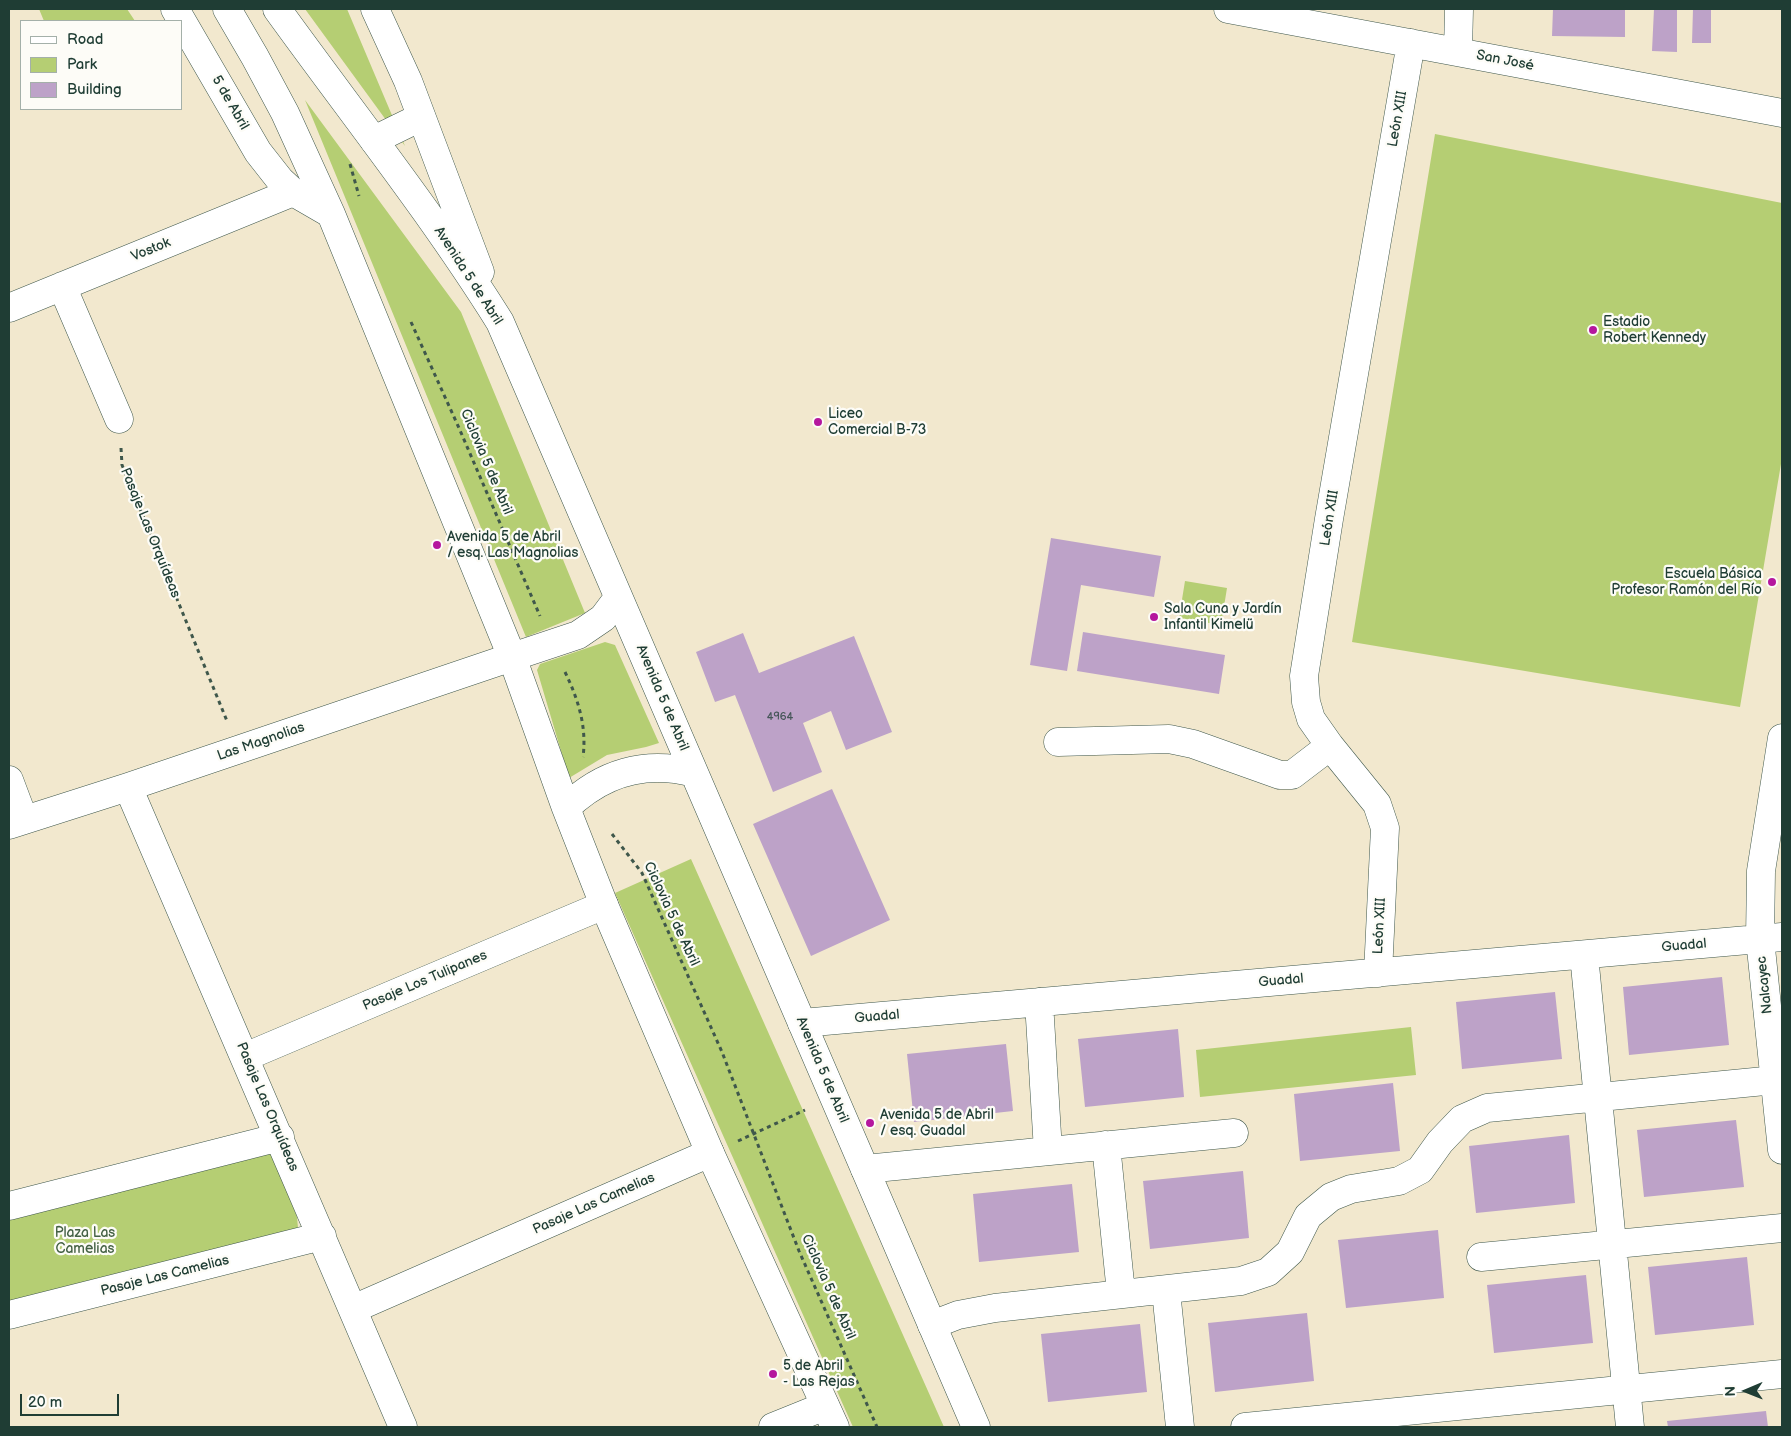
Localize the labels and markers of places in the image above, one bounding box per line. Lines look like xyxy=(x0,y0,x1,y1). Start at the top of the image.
place label: Estadio Robert Kennedy xyxy=(1603,314,1706,347)
marker: Estadio Robert Kennedy xyxy=(1587,324,1599,336)
place label: Liceo Comercial B-73 xyxy=(828,406,926,438)
marker: Liceo Comercial B-73 xyxy=(812,416,824,428)
place label: Avenida 5 de Abril / esq. Las Magnolias xyxy=(447,529,578,562)
marker: Avenida 5 de Abril / esq. Las Magnolias xyxy=(431,539,443,551)
place label: Escuela Básica Profesor Ramón del Río xyxy=(1611,566,1762,598)
marker: Escuela Básica Profesor Ramón del Río xyxy=(1766,576,1778,588)
place label: Sala Cuna y Jardín Infantil Kimelü xyxy=(1164,601,1282,634)
marker: Sala Cuna y Jardín Infantil Kimelü xyxy=(1148,611,1160,623)
place label: Avenida 5 de Abril / esq. Guadal xyxy=(880,1107,994,1140)
marker: Avenida 5 de Abril / esq. Guadal xyxy=(864,1117,876,1129)
place label: 5 de Abril - Las Rejas xyxy=(783,1358,855,1390)
marker: 5 de Abril - Las Rejas xyxy=(767,1368,779,1380)

